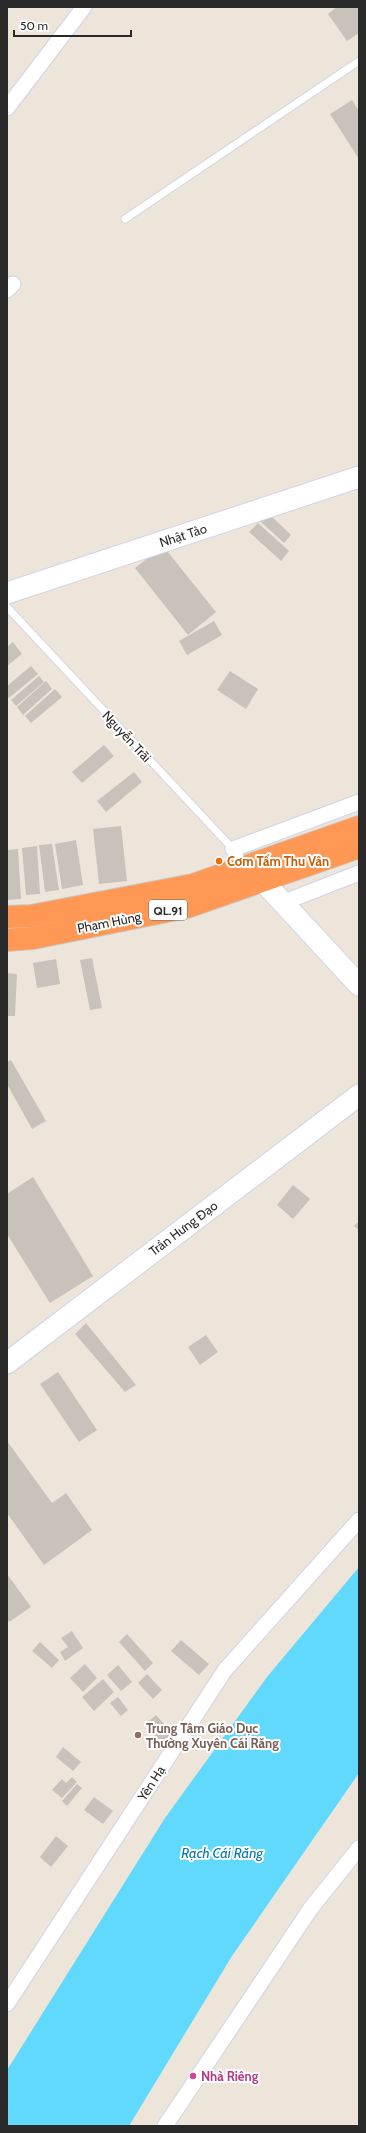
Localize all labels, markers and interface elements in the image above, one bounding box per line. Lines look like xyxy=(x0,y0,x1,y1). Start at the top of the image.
scale bar xyxy=(14,12,131,38)
text: 50 m xyxy=(20,18,48,33)
street label: Nhật Tảo xyxy=(157,520,209,550)
street label: Nguyễn Trãi xyxy=(99,707,155,765)
place label: Cơm Tấm Thu Vân xyxy=(227,853,329,869)
marker: Cơm Tấm Thu Vân xyxy=(214,856,224,866)
road number: QL.91 xyxy=(149,900,187,920)
street label: Phạm Hùng xyxy=(76,908,143,936)
street label: Trần Hưng Đạo xyxy=(146,1197,220,1259)
place label: Trung Tâm Giáo Dục Thường Xuyên Cái Răng xyxy=(146,1720,279,1751)
marker: Trung Tâm Giáo Dục Thường Xuyên Cái Răng xyxy=(133,1730,143,1740)
street label: Yên Hạ xyxy=(133,1762,169,1804)
water label: Rạch Cái Răng xyxy=(181,1844,263,1862)
place label: Nhà Riêng xyxy=(201,2068,259,2084)
marker: Nhà Riêng xyxy=(188,2071,198,2081)

